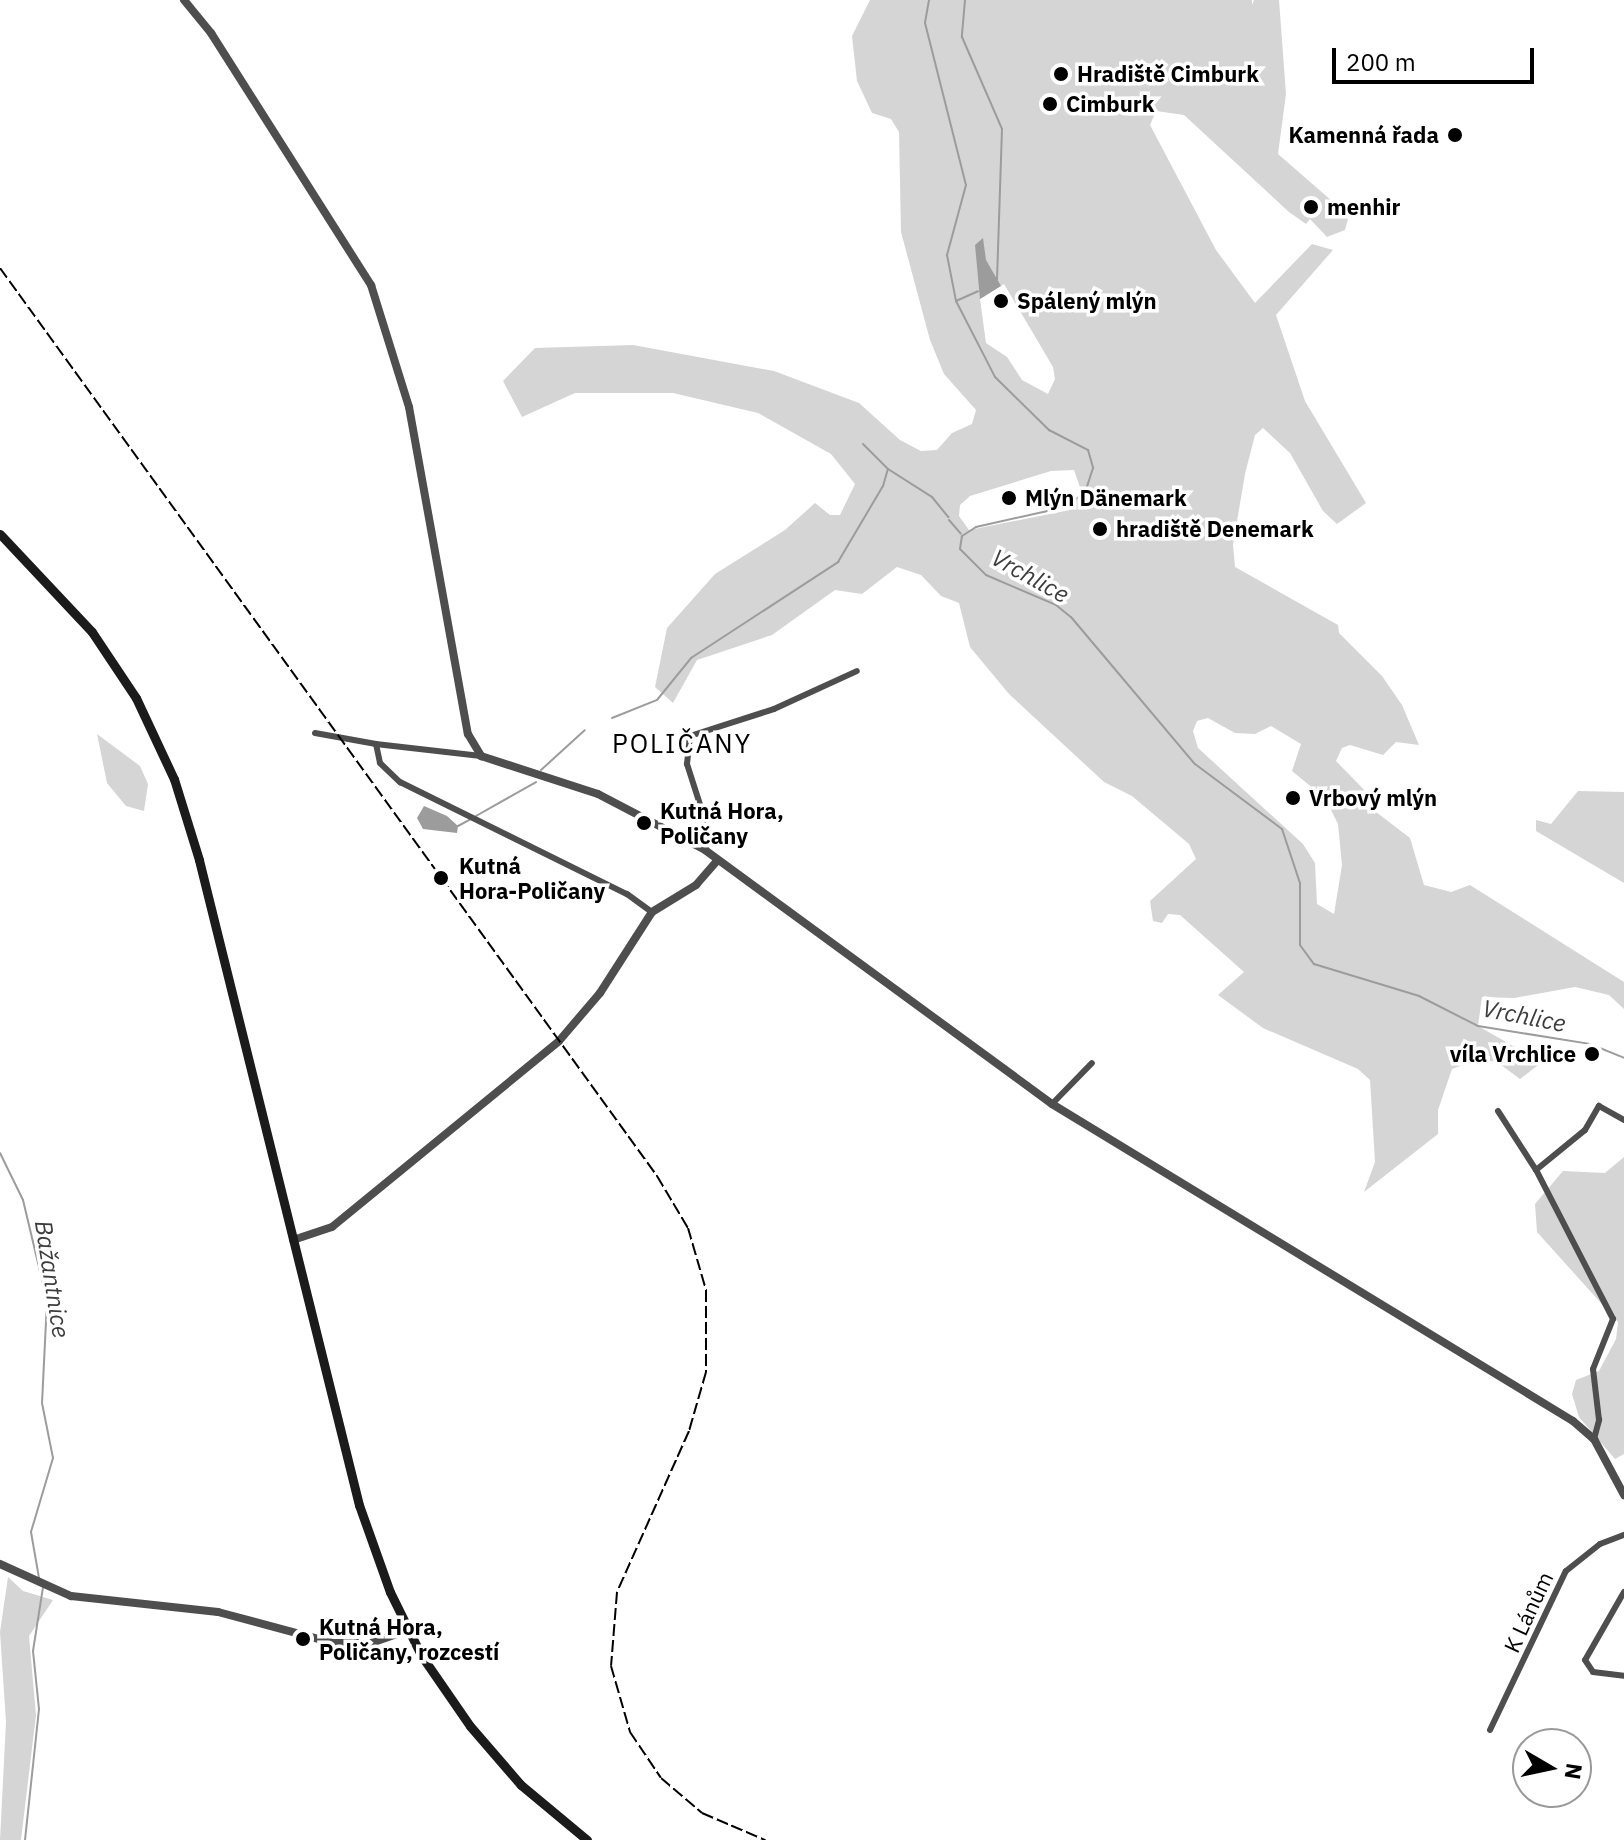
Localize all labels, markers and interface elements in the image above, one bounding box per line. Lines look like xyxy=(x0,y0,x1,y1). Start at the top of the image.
scale bar xyxy=(1336,32,1538,82)
text: 200 m xyxy=(1346,46,1416,78)
place label: Hradiště Cimburk xyxy=(1077,61,1259,87)
marker: Hradiště Cimburk xyxy=(1052,65,1070,83)
place label: Cimburk xyxy=(1066,91,1154,117)
marker: Cimburk xyxy=(1041,95,1059,113)
place label: Kamenná řada xyxy=(1288,122,1439,148)
marker: Kamenná řada xyxy=(1446,126,1464,144)
place label: menhir xyxy=(1327,194,1400,220)
marker: menhir xyxy=(1302,198,1320,216)
place label: Spálený mlýn xyxy=(1017,288,1157,314)
marker: Spálený mlýn xyxy=(992,292,1010,310)
place label: Mlýn Dänemark xyxy=(1025,485,1187,511)
marker: Mlýn Dänemark xyxy=(1000,489,1018,507)
place label: hradiště Denemark xyxy=(1116,516,1314,542)
marker: hradiště Denemark xyxy=(1091,520,1109,538)
water label: Vrchlice xyxy=(986,543,1074,609)
district label: POLIČANY xyxy=(612,728,752,760)
place label: Vrbový mlýn xyxy=(1309,785,1437,811)
marker: Vrbový mlýn xyxy=(1284,789,1302,807)
place label: Kutná Hora, Poličany xyxy=(660,797,784,848)
marker: Kutná Hora, Poličany xyxy=(635,814,653,832)
place label: Kutná Hora-Poličany xyxy=(459,852,605,904)
marker: Kutná Hora-Poličany xyxy=(430,867,452,889)
water label: Vrchlice xyxy=(1480,994,1568,1038)
place label: víla Vrchlice xyxy=(1450,1041,1576,1067)
marker: víla Vrchlice xyxy=(1583,1045,1601,1063)
water label: Bažantnice xyxy=(29,1218,75,1340)
street label: K Lánům xyxy=(1498,1567,1558,1657)
place label: Kutná Hora, Poličany, rozcestí xyxy=(319,1613,499,1664)
marker: Kutná Hora, Poličany, rozcestí xyxy=(294,1630,312,1648)
north arrow xyxy=(1512,1728,1592,1808)
text: N xyxy=(1559,1761,1590,1782)

